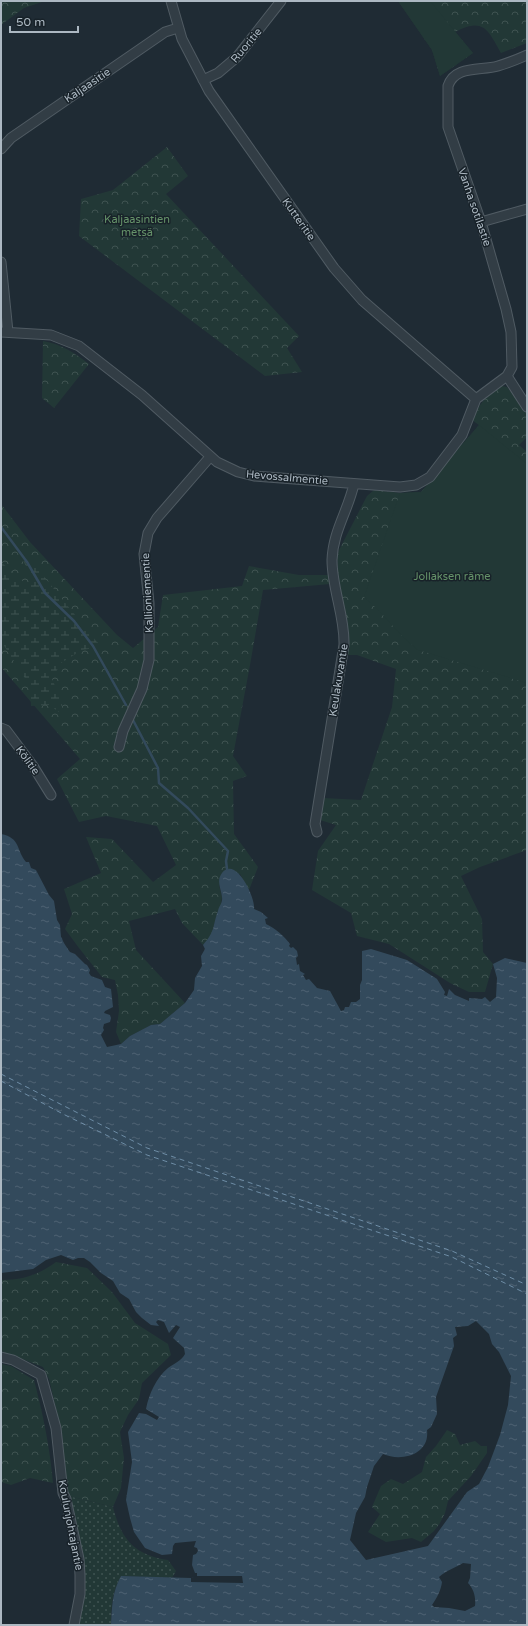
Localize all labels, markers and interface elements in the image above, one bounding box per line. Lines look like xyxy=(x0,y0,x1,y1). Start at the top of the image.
scale bar xyxy=(10,8,78,34)
text: 50 m xyxy=(16,15,45,29)
street label: Ruoritie xyxy=(228,25,265,65)
street label: Kaljaasitie xyxy=(62,65,113,106)
street label: Vanha sotilastie xyxy=(455,166,494,248)
street label: Kutteritie xyxy=(279,196,318,243)
park label: Kaljaasintien metsä xyxy=(104,213,170,239)
street label: Hevossalmentie xyxy=(245,467,329,488)
street label: Kallioniementie xyxy=(139,553,156,633)
park label: Jollaksen räme xyxy=(413,570,491,583)
street label: Keulakuvantie xyxy=(326,643,351,717)
street label: Kölitie xyxy=(13,743,42,777)
street label: Koulunjohtajantie xyxy=(55,1479,86,1572)

